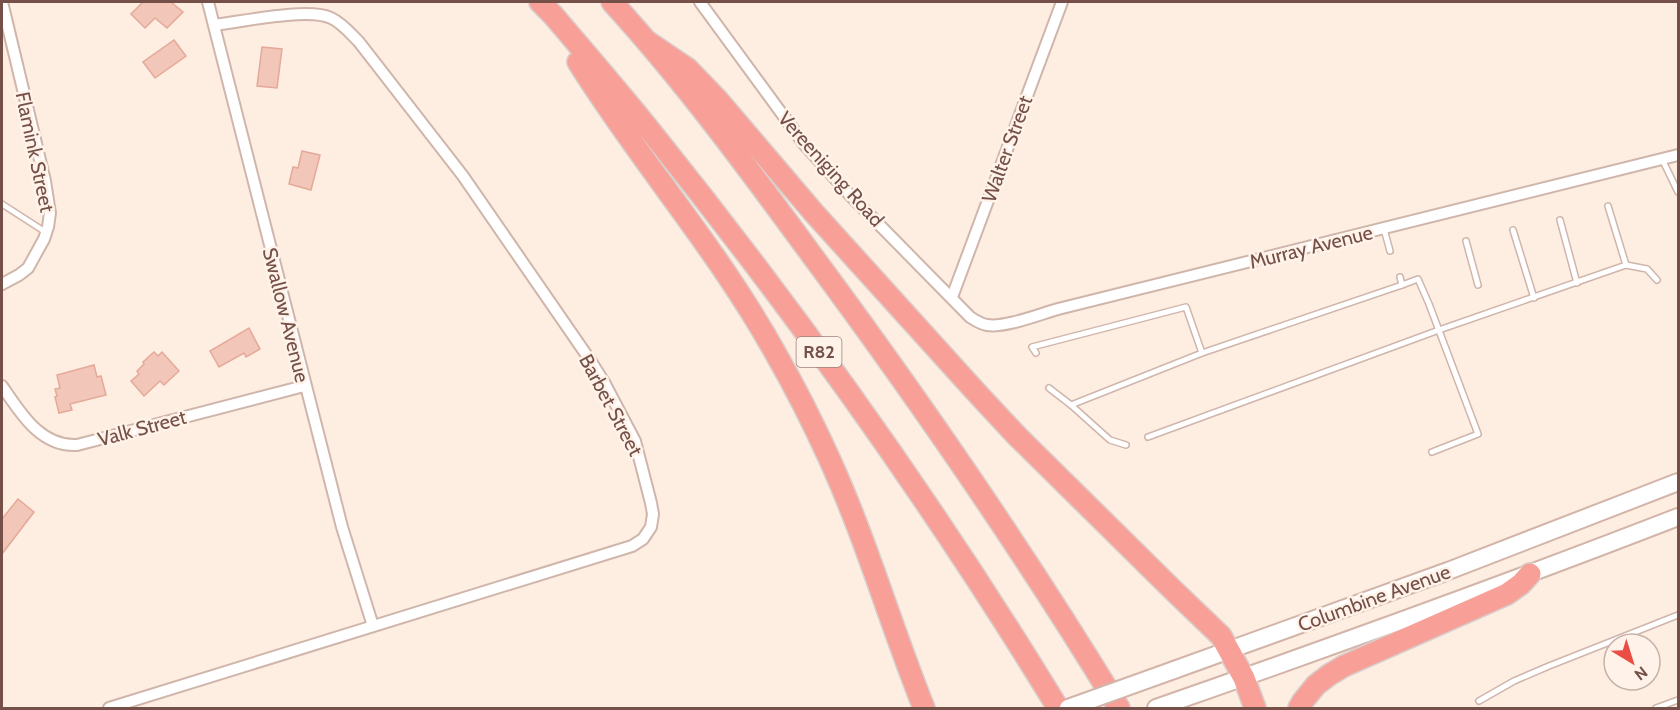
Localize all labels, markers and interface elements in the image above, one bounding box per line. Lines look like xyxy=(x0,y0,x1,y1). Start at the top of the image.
street label: Flamink Street xyxy=(11,90,60,215)
street label: Walter Street xyxy=(977,92,1037,205)
street label: Vereeniging Road xyxy=(773,106,889,232)
street label: Murray Avenue xyxy=(1247,220,1375,274)
street label: Swallow Avenue xyxy=(258,245,314,385)
road number: R82 xyxy=(796,337,842,367)
street label: Barbet Street xyxy=(574,350,648,460)
street label: Valk Street xyxy=(95,405,189,451)
street label: Columbine Avenue xyxy=(1295,559,1453,637)
north arrow xyxy=(1602,632,1662,692)
text: N xyxy=(1631,662,1651,684)

